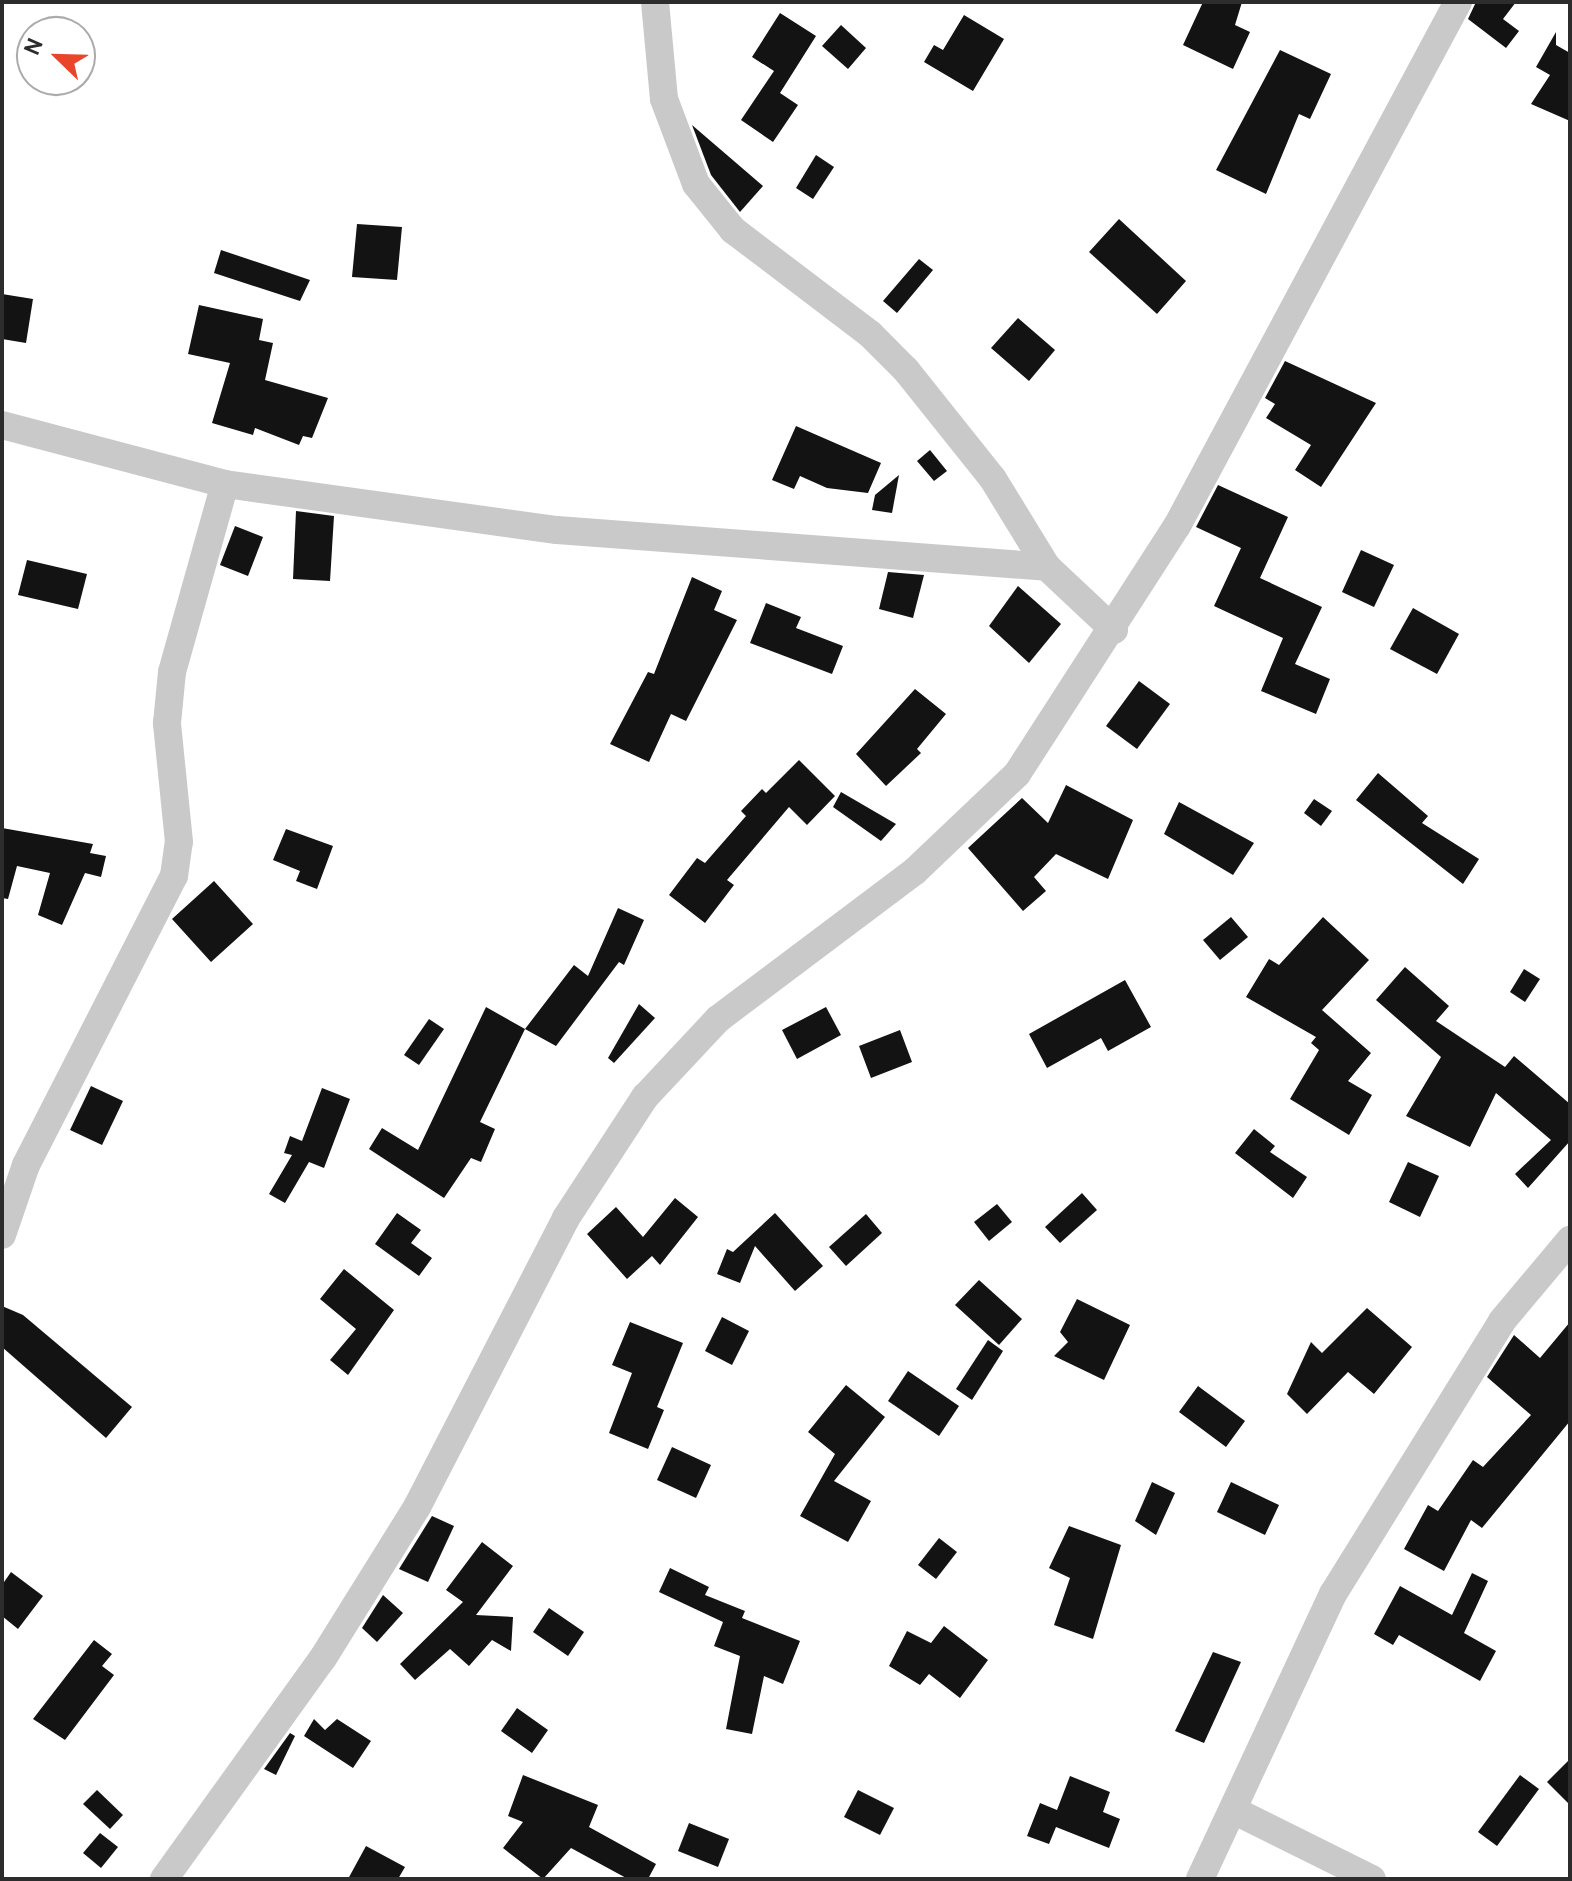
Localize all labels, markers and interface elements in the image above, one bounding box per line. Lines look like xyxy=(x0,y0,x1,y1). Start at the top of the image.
north arrow xyxy=(16,16,96,96)
text: N xyxy=(20,35,51,60)

